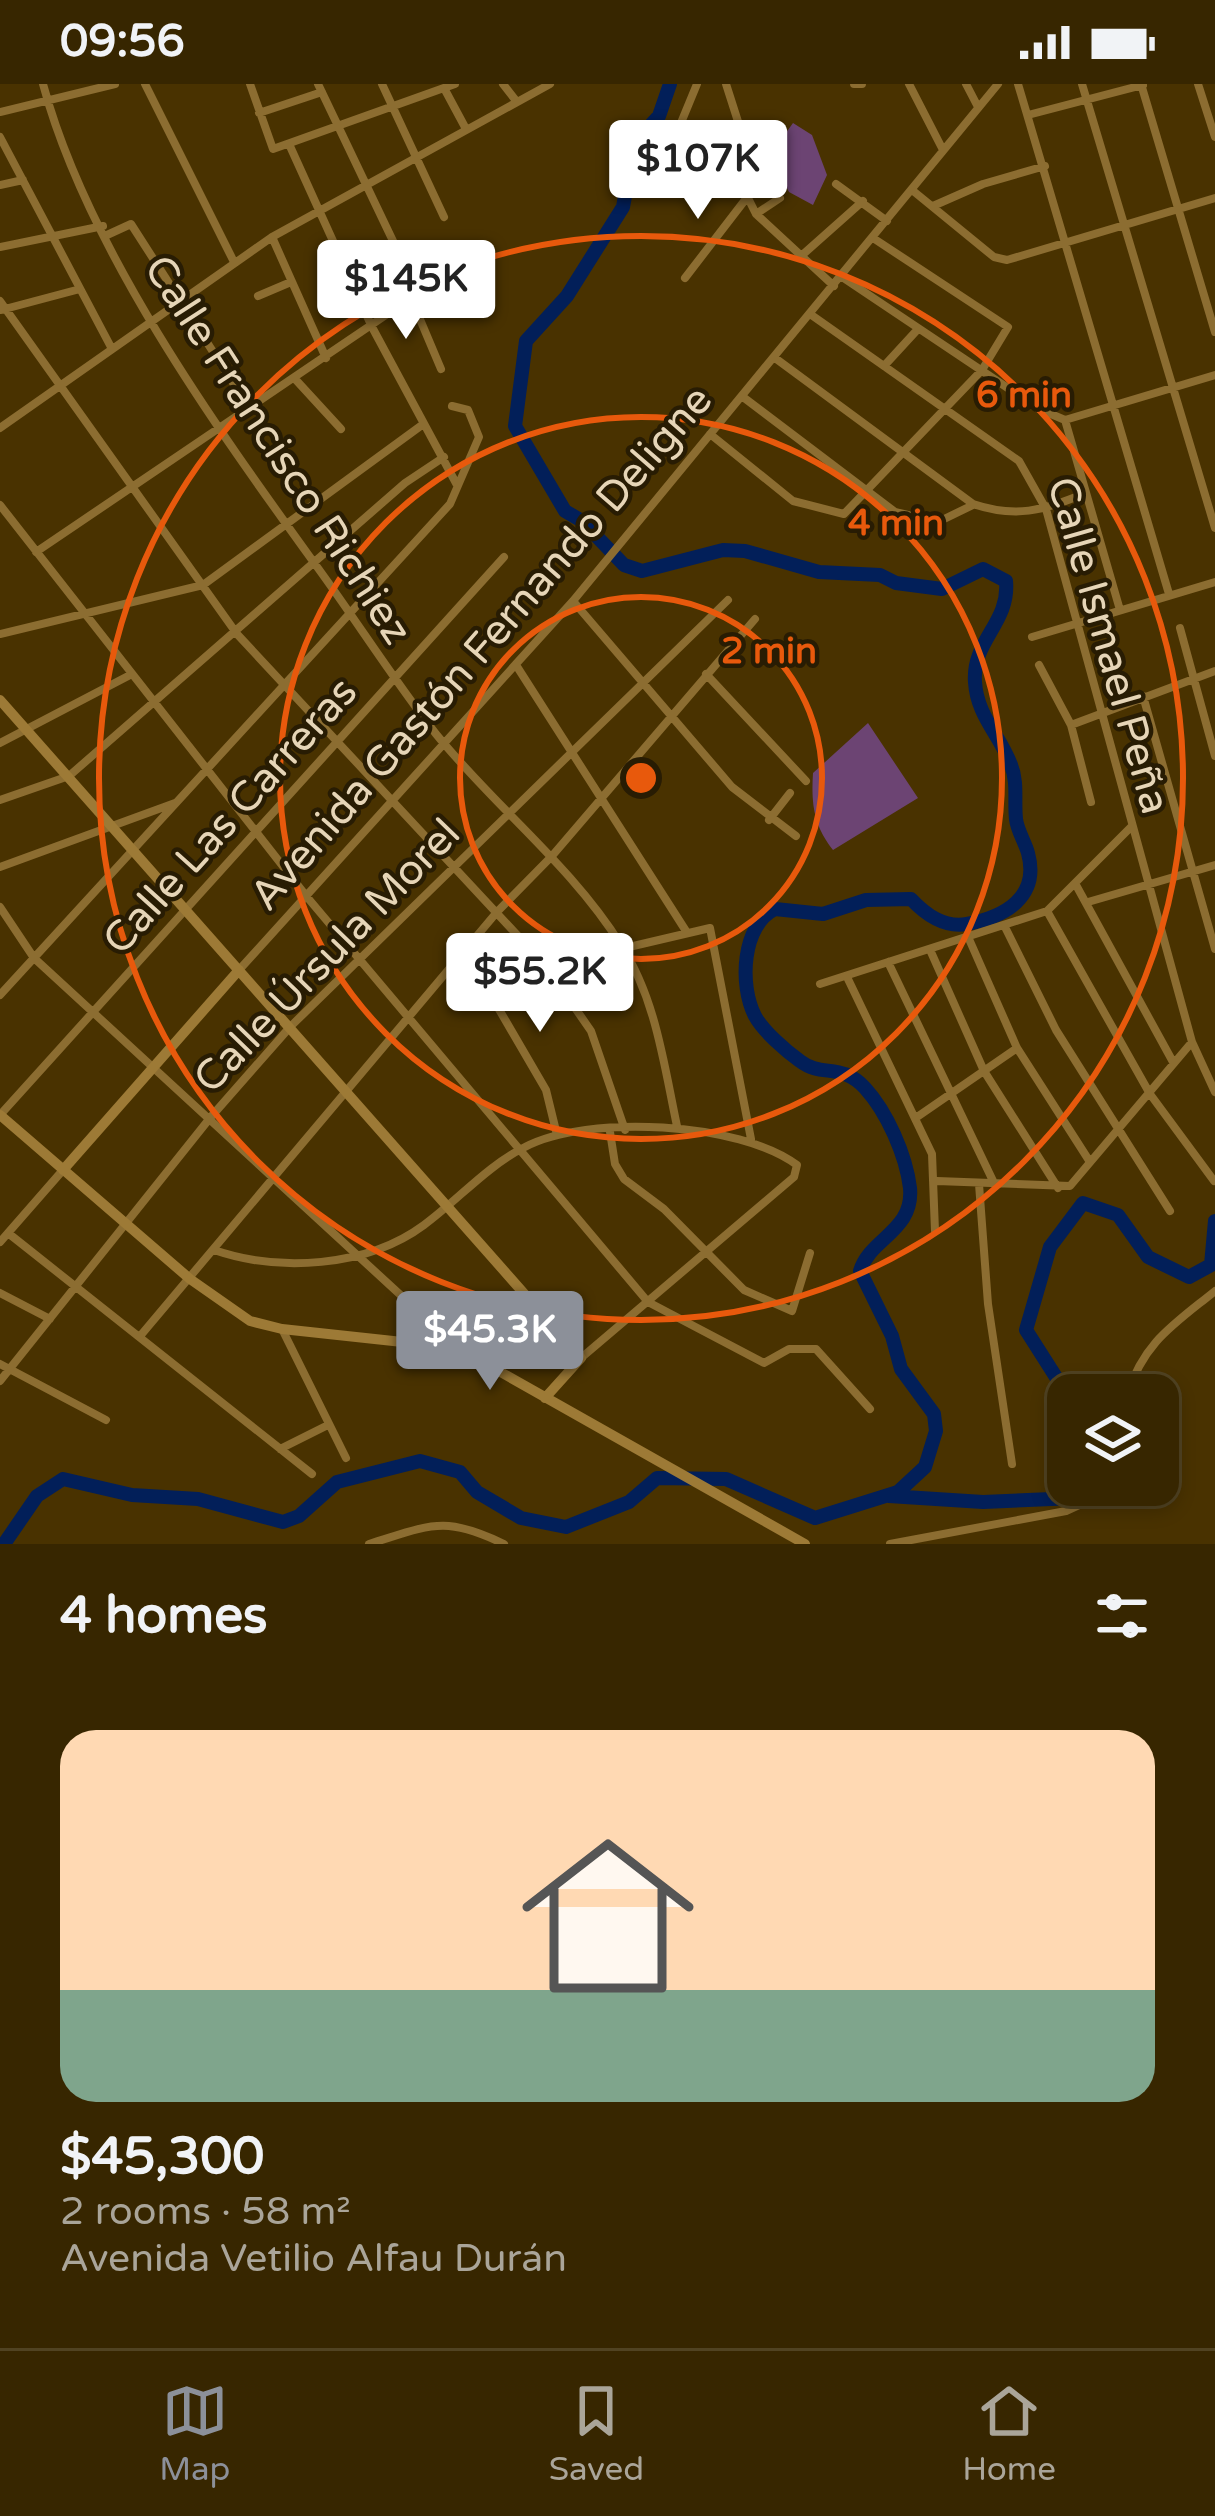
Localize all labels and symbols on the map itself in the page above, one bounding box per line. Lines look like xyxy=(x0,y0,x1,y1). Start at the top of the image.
pin: $107K xyxy=(614,120,782,222)
pin: $145K xyxy=(322,240,490,342)
street label: Calle Francisco Richiez xyxy=(133,246,423,654)
text: 6 min xyxy=(976,374,1072,417)
street label: Avenida Gastón Fernando Deligne xyxy=(239,375,723,921)
street label: Calle Ismael Peña xyxy=(1036,471,1181,820)
text: 4 min xyxy=(848,502,944,545)
text: 2 min xyxy=(721,630,817,673)
street label: Calle Las Carreras xyxy=(92,667,368,965)
centre of rings xyxy=(620,757,662,799)
street label: Calle Úrsula Morel xyxy=(183,808,471,1104)
pin: $55.2K xyxy=(442,933,638,1035)
pin: $45.3K xyxy=(392,1291,588,1393)

